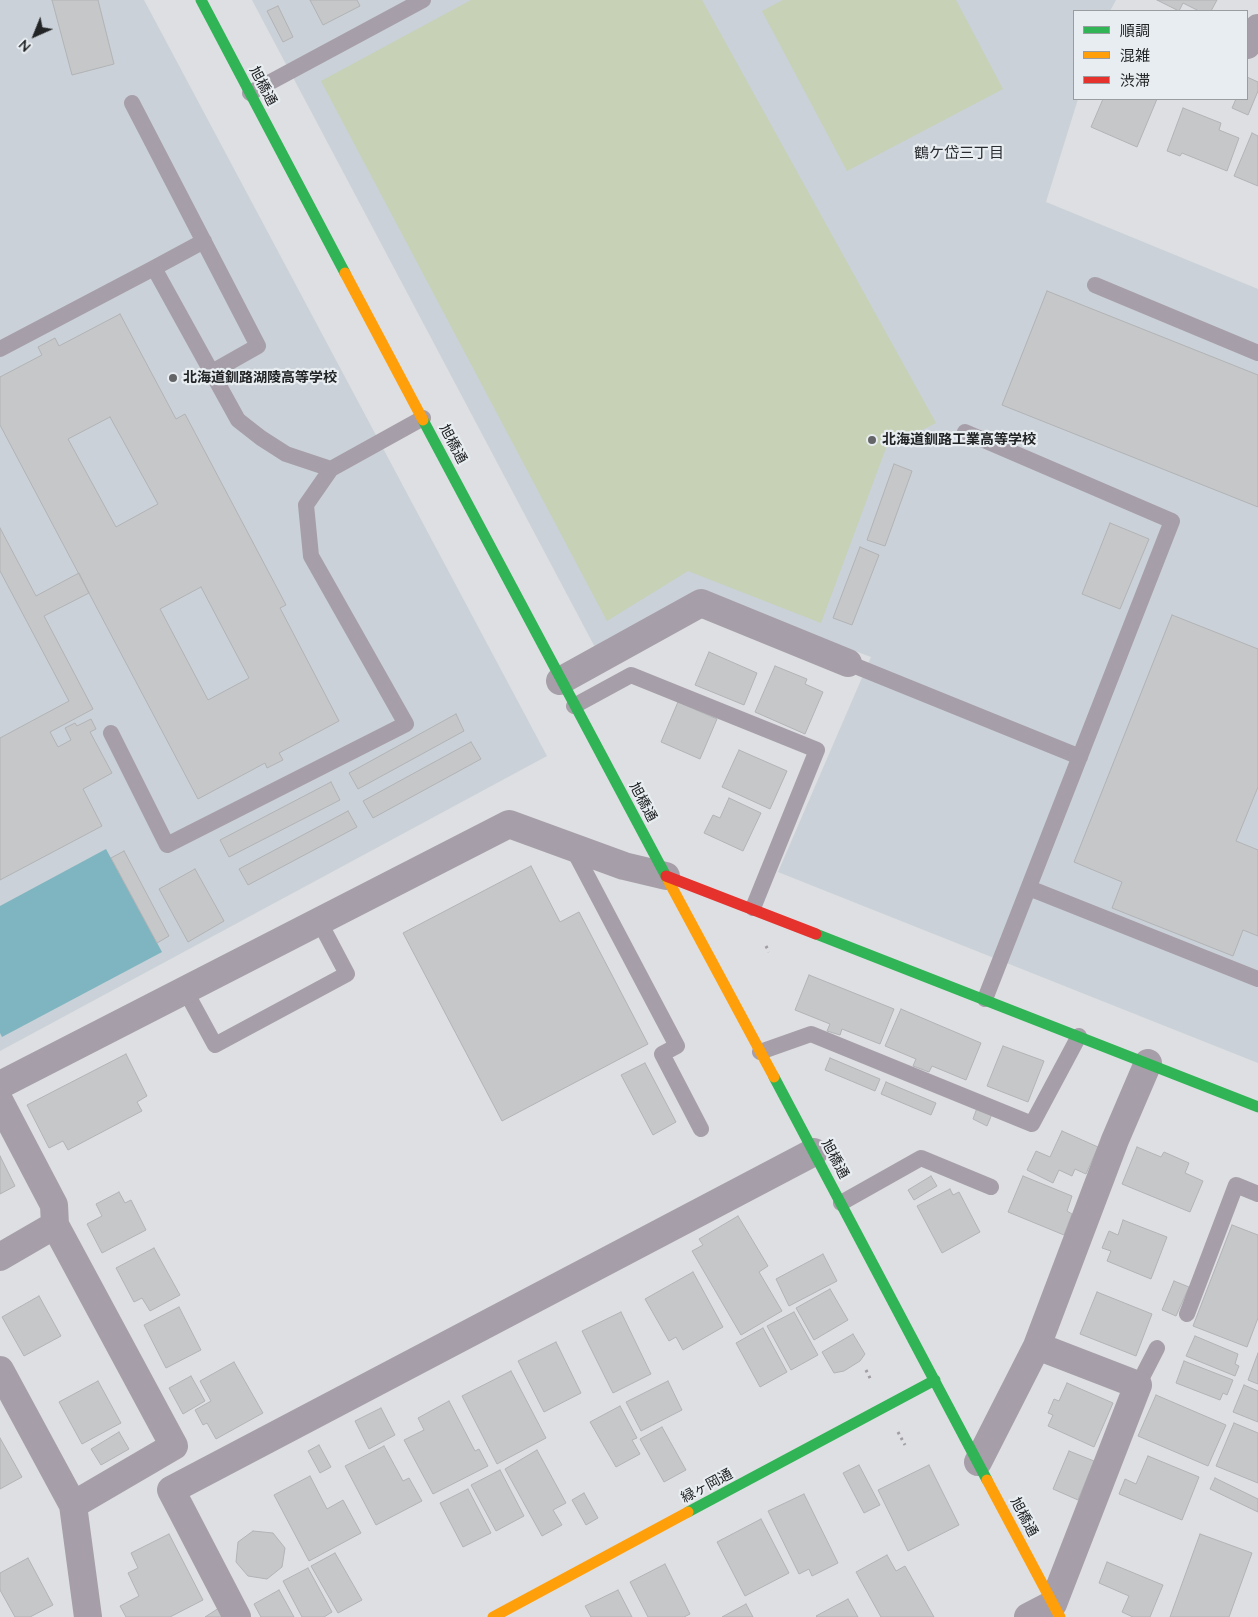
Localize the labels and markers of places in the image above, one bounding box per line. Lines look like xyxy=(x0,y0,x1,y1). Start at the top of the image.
place label: 北海道釧路湖陵高等学校 xyxy=(183,370,337,386)
marker: 北海道釧路湖陵高等学校 xyxy=(167,372,179,384)
place label: 北海道釧路工業高等学校 xyxy=(882,432,1036,448)
marker: 北海道釧路工業高等学校 xyxy=(866,434,878,446)

